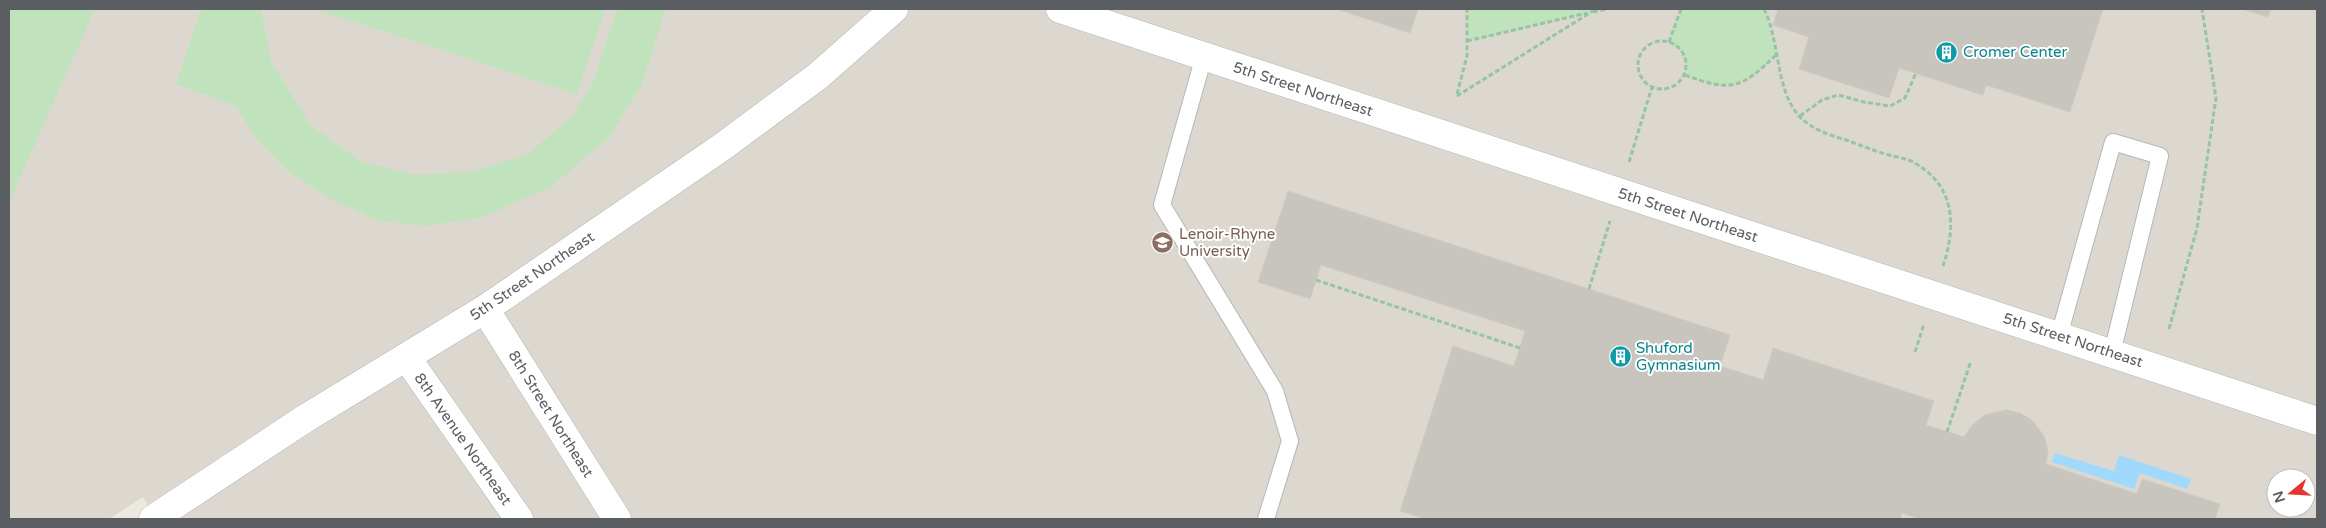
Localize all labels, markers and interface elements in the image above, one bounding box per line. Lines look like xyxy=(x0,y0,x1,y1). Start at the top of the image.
building icon: Cromer Center xyxy=(1935,40,1959,64)
place label: Cromer Center xyxy=(1963,43,2068,61)
street label: 5th Street Northeast xyxy=(1231,58,1376,120)
street label: 5th Street Northeast xyxy=(1616,184,1761,246)
place label: Lenoir-Rhyne University xyxy=(1179,225,1275,260)
street label: 5th Street Northeast xyxy=(466,227,598,324)
school or university icon: Lenoir-Rhyne University xyxy=(1151,231,1175,255)
street label: 5th Street Northeast xyxy=(2001,309,2146,371)
place label: Shuford Gymnasium xyxy=(1636,339,1721,374)
building icon: Shuford Gymnasium xyxy=(1608,345,1632,369)
street label: 8th Street Northeast xyxy=(505,347,598,481)
street label: 8th Avenue Northeast xyxy=(411,369,516,509)
north arrow xyxy=(2266,468,2316,518)
text: N xyxy=(2269,489,2289,505)

